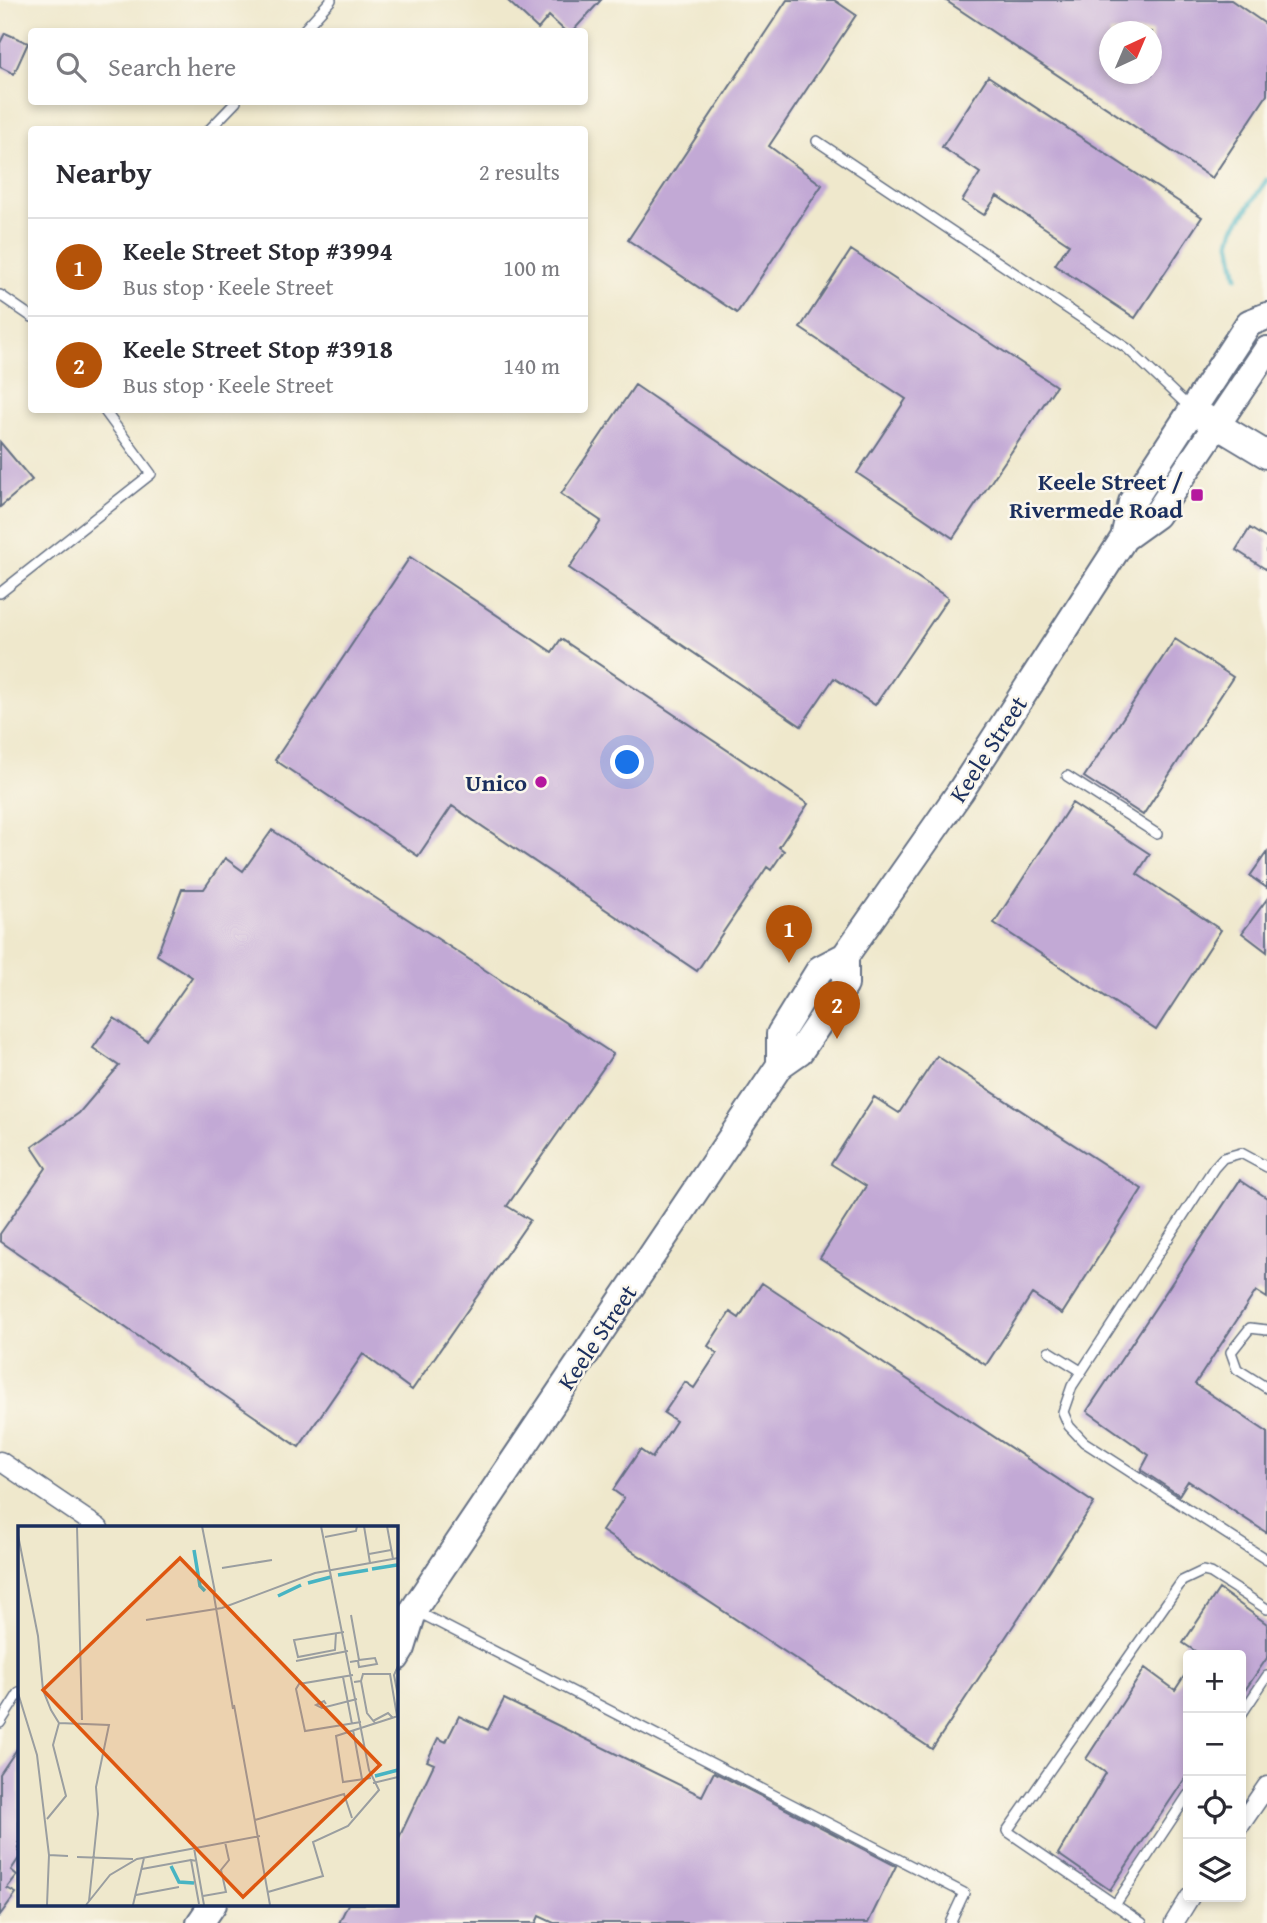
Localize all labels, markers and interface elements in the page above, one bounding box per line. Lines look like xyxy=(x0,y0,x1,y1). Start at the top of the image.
north arrow xyxy=(1099,21,1162,84)
search box xyxy=(28,28,588,105)
text: Search here xyxy=(108,47,236,86)
icon: search xyxy=(52,48,90,86)
text: Nearby xyxy=(56,150,152,194)
text: 2 results xyxy=(479,155,560,188)
text: Keele Street Stop #3994 xyxy=(123,231,393,270)
text: 1 xyxy=(73,251,85,284)
text: 100 m xyxy=(503,251,560,284)
text: Bus stop · Keele Street xyxy=(123,270,334,303)
text: Keele Street Stop #3918 xyxy=(123,329,393,368)
text: 2 xyxy=(73,349,85,382)
text: 140 m xyxy=(503,349,560,382)
text: Bus stop · Keele Street xyxy=(123,368,334,401)
place label: Keele Street / Rivermede Road xyxy=(1009,464,1184,527)
marker: Keele Street / Rivermede Road xyxy=(1189,487,1205,503)
street label: Keele Street xyxy=(940,688,1036,809)
your location xyxy=(610,745,644,779)
place label: Unico xyxy=(465,765,527,800)
marker: Unico xyxy=(533,774,549,790)
pin: 1 xyxy=(766,905,812,963)
pin: 2 xyxy=(814,981,860,1039)
street label: Keele Street xyxy=(549,1277,646,1397)
inset map xyxy=(18,1526,397,1906)
map controls xyxy=(1183,1650,1246,1902)
button: + xyxy=(1183,1650,1246,1713)
button: − xyxy=(1183,1713,1246,1776)
button: locate xyxy=(1183,1776,1246,1839)
button: layers xyxy=(1183,1839,1246,1902)

